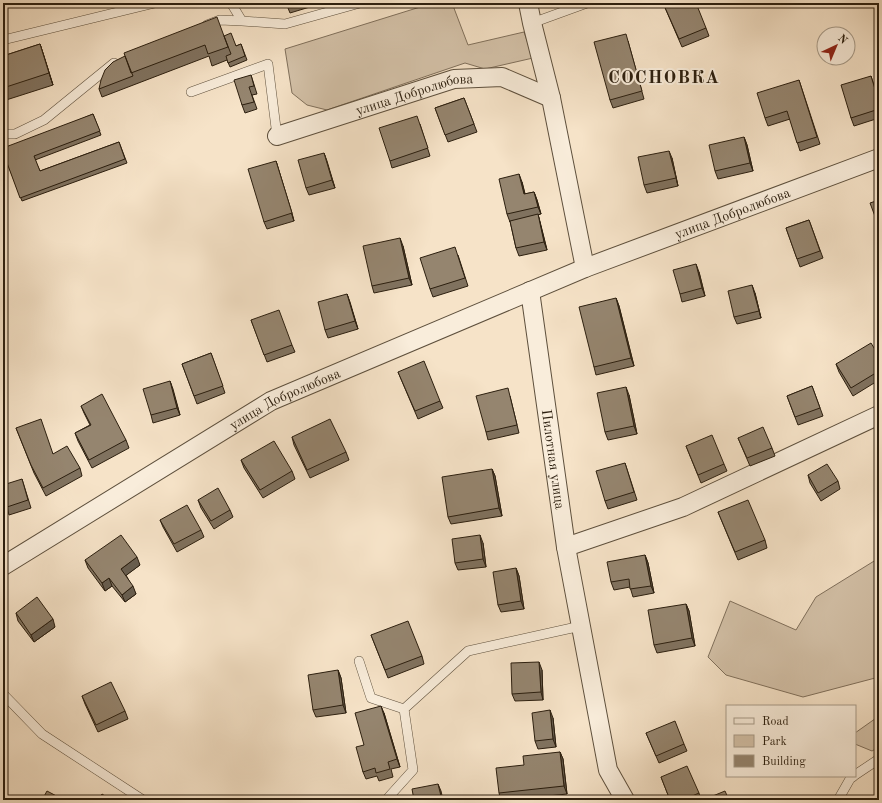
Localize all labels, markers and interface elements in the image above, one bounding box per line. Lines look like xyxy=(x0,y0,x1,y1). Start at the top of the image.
north arrow xyxy=(816,26,856,66)
text: N xyxy=(835,33,849,47)
district label: СОСНОВКА xyxy=(608,69,720,87)
street label: улица Добролюбова xyxy=(354,72,474,118)
street label: улица Добролюбова xyxy=(673,186,792,242)
street label: улица Добролюбова xyxy=(227,366,343,433)
street label: Пилотная улица xyxy=(539,409,567,510)
legend xyxy=(726,705,856,777)
text: Road xyxy=(762,716,789,728)
text: Park xyxy=(762,736,787,748)
text: Building xyxy=(762,756,806,768)

